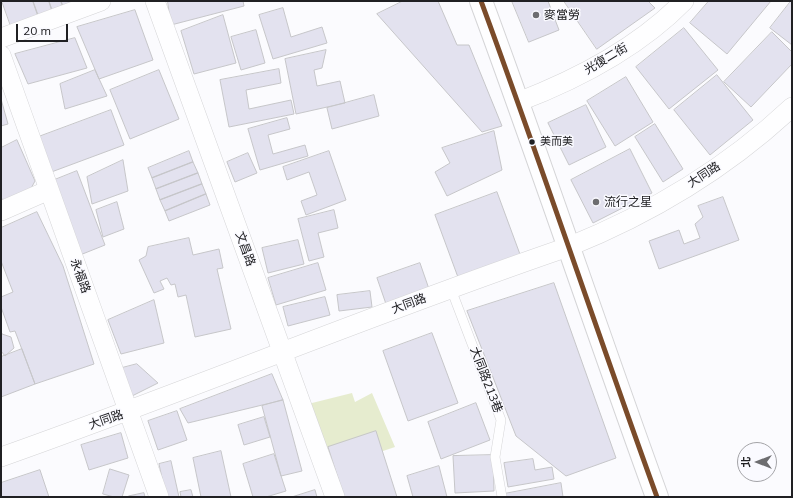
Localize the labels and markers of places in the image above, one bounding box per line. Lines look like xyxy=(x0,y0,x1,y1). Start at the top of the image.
place label: 麥當勞 xyxy=(544,8,580,22)
marker: 麥當勞 xyxy=(531,10,541,20)
place label: 美而美 xyxy=(540,135,573,149)
marker: 美而美 xyxy=(527,137,537,147)
place label: 流行之星 xyxy=(604,195,652,209)
marker: 流行之星 xyxy=(591,197,601,207)

